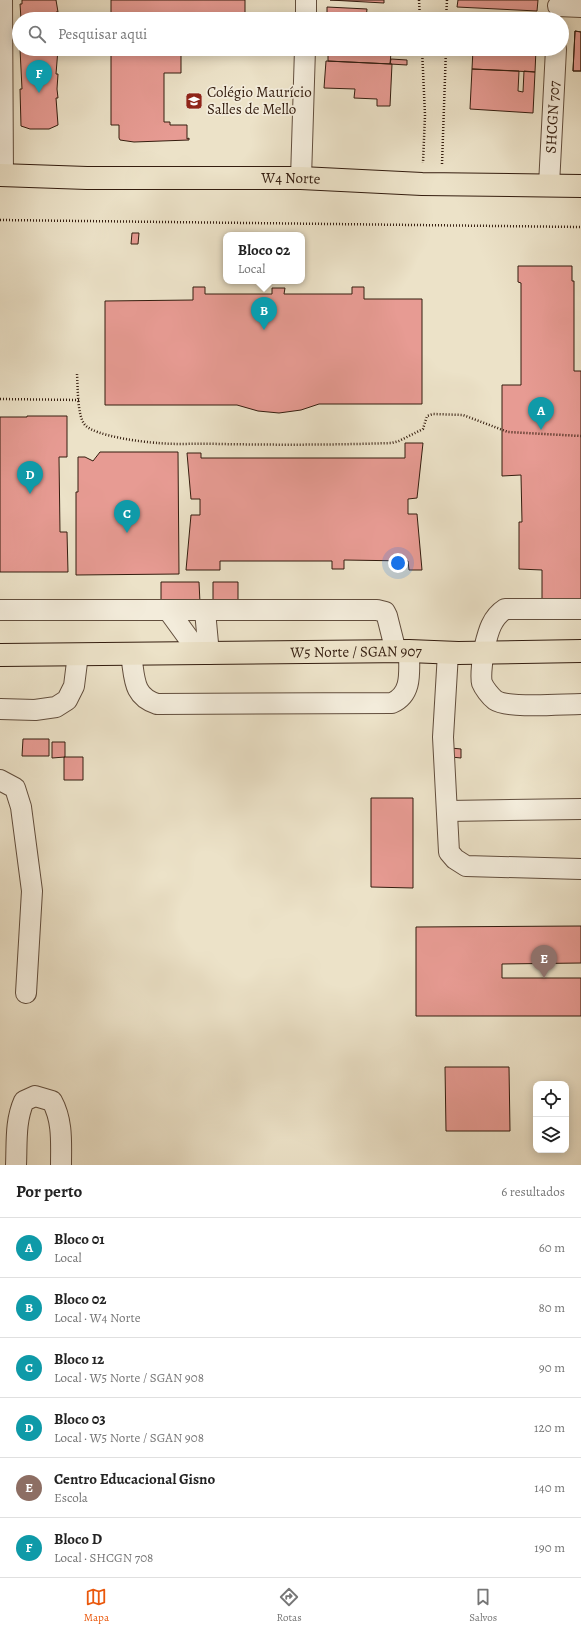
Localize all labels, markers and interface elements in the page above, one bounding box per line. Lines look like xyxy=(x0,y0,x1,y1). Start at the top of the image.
search box xyxy=(12,12,569,56)
icon: search xyxy=(26,23,48,45)
text: Pesquisar aqui xyxy=(58,24,147,44)
pin: F xyxy=(26,60,52,93)
street label: SHCGN 707 xyxy=(541,79,564,154)
place label: Colégio Maurício Salles de Mello xyxy=(207,82,312,119)
school or university icon: Colégio Maurício Salles de Mello xyxy=(184,91,204,111)
street label: W4 Norte xyxy=(260,168,321,189)
popup xyxy=(223,232,305,284)
text: Bloco 02 xyxy=(238,240,290,260)
text: Local xyxy=(238,260,265,277)
pin: B xyxy=(251,297,277,330)
pin: A xyxy=(528,397,554,430)
pin: D xyxy=(17,461,43,494)
pin: C xyxy=(114,500,140,533)
your location xyxy=(388,553,408,573)
street label: W5 Norte / SGAN 907 xyxy=(289,641,423,662)
pin: E xyxy=(531,945,557,978)
map controls xyxy=(533,1081,569,1153)
button: locate xyxy=(533,1081,569,1117)
button: layers xyxy=(533,1117,569,1153)
text: Por perto xyxy=(16,1180,82,1203)
text: 6 resultados xyxy=(501,1183,565,1200)
text: Bloco 01 xyxy=(54,1229,105,1249)
text: A xyxy=(25,1239,33,1256)
text: 60 m xyxy=(539,1239,565,1256)
text: Local xyxy=(54,1249,82,1266)
text: Bloco 02 xyxy=(54,1289,106,1309)
text: B xyxy=(25,1299,33,1316)
text: 80 m xyxy=(538,1299,565,1316)
text: Local · W4 Norte xyxy=(54,1309,141,1326)
text: Bloco 12 xyxy=(54,1349,104,1369)
text: C xyxy=(25,1359,33,1376)
text: 90 m xyxy=(539,1359,565,1376)
text: Local · W5 Norte / SGAN 908 xyxy=(54,1369,204,1386)
text: Bloco 03 xyxy=(54,1409,106,1429)
text: D xyxy=(24,1419,34,1436)
text: 120 m xyxy=(534,1419,565,1436)
text: Local · W5 Norte / SGAN 908 xyxy=(54,1429,204,1446)
text: Centro Educacional Gisno xyxy=(54,1469,215,1489)
text: E xyxy=(25,1479,33,1496)
text: 140 m xyxy=(534,1479,565,1496)
text: Escola xyxy=(54,1489,88,1506)
text: Bloco D xyxy=(54,1529,102,1549)
text: F xyxy=(26,1539,32,1556)
text: 190 m xyxy=(534,1539,565,1556)
text: Local · SHCGN 708 xyxy=(54,1549,153,1566)
tab: Mapa xyxy=(84,1586,109,1625)
tab: Rotas xyxy=(277,1586,302,1625)
tab: Salvos xyxy=(469,1586,497,1625)

